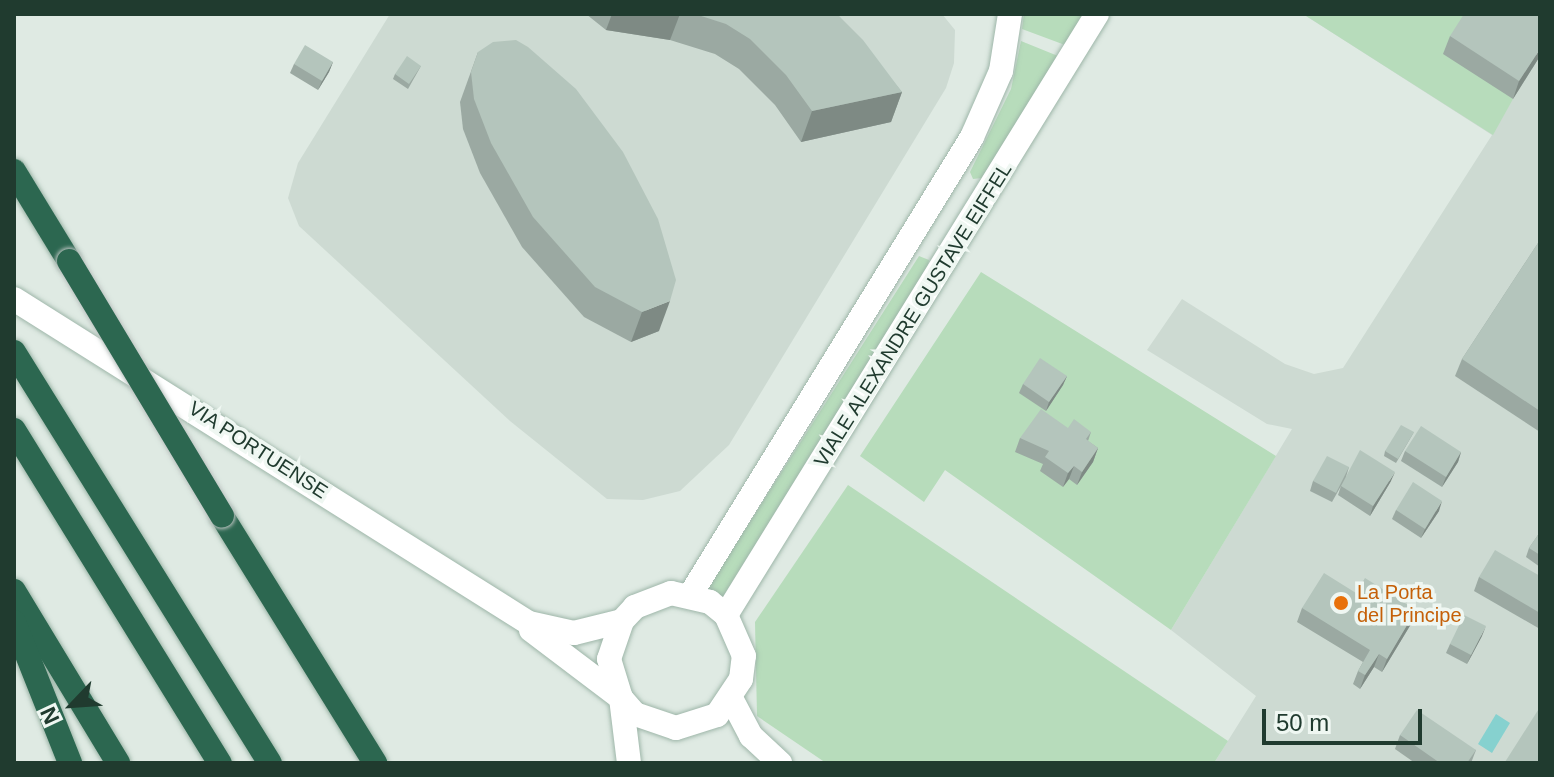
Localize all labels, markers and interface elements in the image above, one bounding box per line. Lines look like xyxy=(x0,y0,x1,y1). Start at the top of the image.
street label: VIALE ALEXANDRE GUSTAVE EIFFEL xyxy=(809,158,1017,472)
street label: VIA PORTUENSE xyxy=(184,396,332,504)
place label: La Porta del Principe xyxy=(1357,580,1462,627)
marker: La Porta del Principe xyxy=(1332,594,1350,612)
north arrow xyxy=(32,665,112,745)
scale bar xyxy=(1266,693,1426,743)
text: N xyxy=(35,703,64,728)
text: 50 m xyxy=(1276,709,1329,736)

